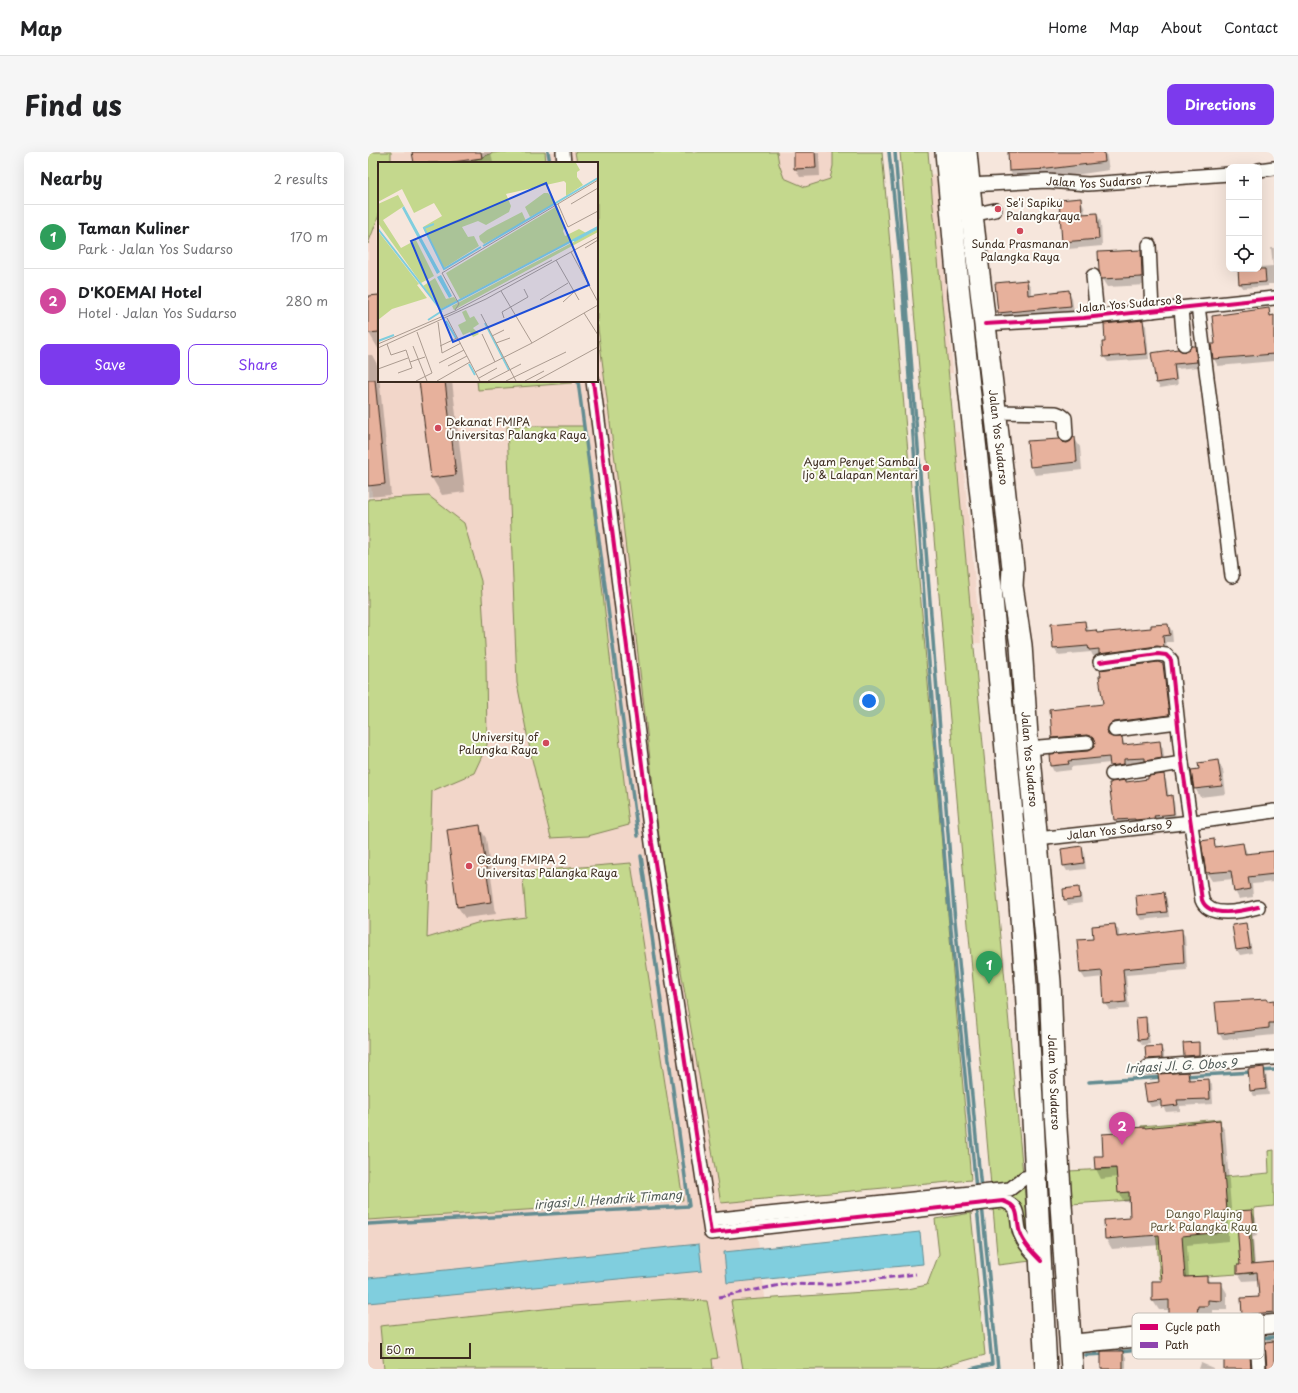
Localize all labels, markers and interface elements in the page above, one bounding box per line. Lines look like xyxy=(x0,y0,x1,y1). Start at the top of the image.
text: Map xyxy=(20,14,62,42)
text: Home xyxy=(1048,17,1087,38)
text: Map xyxy=(1109,17,1139,38)
text: About xyxy=(1161,17,1202,38)
text: Contact xyxy=(1224,17,1278,38)
text: Find us xyxy=(24,83,122,126)
button: Directions xyxy=(1167,84,1274,125)
inset map xyxy=(378,162,598,382)
map controls xyxy=(1226,164,1262,272)
button: + xyxy=(1226,164,1262,200)
text: Nearby xyxy=(40,165,102,191)
text: 2 results xyxy=(274,169,328,188)
street label: Jalan Yos Sudarso 7 xyxy=(1045,171,1152,192)
place label: Se'i Sapiku Palangkaraya xyxy=(1006,194,1080,224)
button: − xyxy=(1226,200,1262,236)
marker: Se'i Sapiku Palangkaraya xyxy=(993,204,1003,214)
text: Taman Kuliner xyxy=(78,216,190,239)
marker: Sunda Prasmanan Palangka Raya xyxy=(1015,226,1025,236)
text: 1 xyxy=(50,227,56,246)
text: 170 m xyxy=(290,227,328,246)
place label: Sunda Prasmanan Palangka Raya xyxy=(971,235,1069,265)
button: locate xyxy=(1226,236,1262,272)
text: Park · Jalan Yos Sudarso xyxy=(78,239,233,258)
text: D'KOEMAI Hotel xyxy=(78,280,202,303)
street label: Jalan Yos Sudarso 8 xyxy=(1075,290,1183,317)
text: 2 xyxy=(48,291,58,310)
text: 280 m xyxy=(286,291,328,310)
text: Hotel · Jalan Yos Sudarso xyxy=(78,303,237,322)
button: Save xyxy=(40,344,180,385)
button: Share xyxy=(188,344,328,385)
street label: Jalan Yos Sudarso xyxy=(985,388,1013,486)
place label: Dekanat FMIPA Universitas Palangka Raya xyxy=(446,413,587,443)
marker: Dekanat FMIPA Universitas Palangka Raya xyxy=(433,423,443,433)
place label: Ayam Penyet Sambal Ijo & Lalapan Mentari xyxy=(802,453,918,483)
marker: Ayam Penyet Sambal Ijo & Lalapan Mentari xyxy=(921,463,931,473)
your location xyxy=(859,691,879,711)
street label: Jalan Yos Sudarso xyxy=(1017,711,1043,808)
place label: University of Palangka Raya xyxy=(458,728,540,758)
marker: University of Palangka Raya xyxy=(541,738,551,748)
street label: Jalan Yos Sodarso 9 xyxy=(1065,815,1173,844)
place label: Gedung FMIPA 2 Universitas Palangka Raya xyxy=(477,851,618,881)
marker: Gedung FMIPA 2 Universitas Palangka Raya xyxy=(464,861,474,871)
pin: 1 xyxy=(976,951,1002,984)
street label: Jalan Yos Sudarso xyxy=(1044,1034,1065,1131)
water label: Irigasi Jl. G. Obos 9 xyxy=(1125,1053,1238,1077)
pin: 2 xyxy=(1109,1112,1135,1145)
water label: irigasi Jl. Hendrik Timang xyxy=(533,1185,683,1213)
park label: Dango Playing Park Palangka Raya xyxy=(1150,1205,1258,1235)
legend xyxy=(1132,1313,1264,1359)
text: Cycle path xyxy=(1165,1318,1220,1335)
text: Path xyxy=(1165,1336,1189,1353)
scale bar xyxy=(380,1341,471,1360)
text: 50 m xyxy=(386,1341,415,1358)

